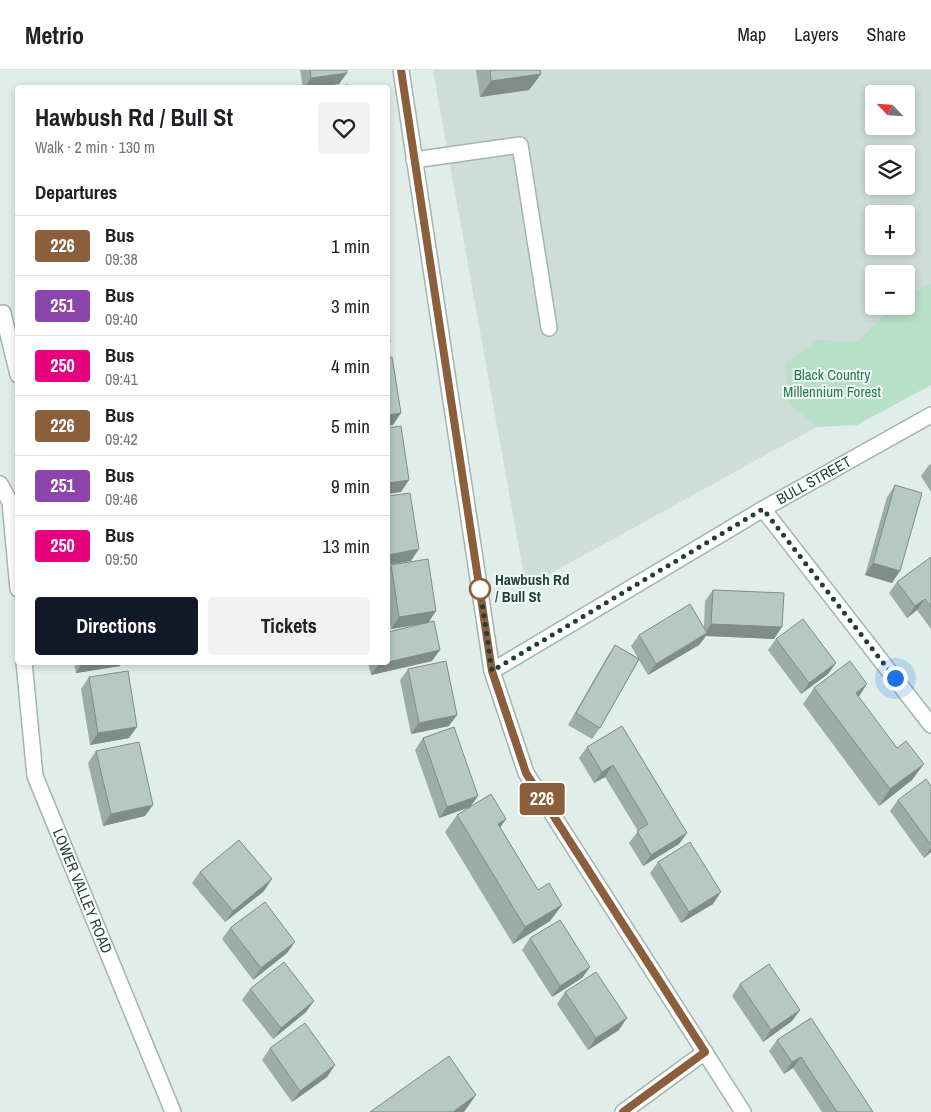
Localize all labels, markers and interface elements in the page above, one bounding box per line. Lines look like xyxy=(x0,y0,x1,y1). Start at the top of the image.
text: Metrio xyxy=(25,19,84,51)
text: Map xyxy=(738,22,766,47)
text: Layers xyxy=(794,22,839,47)
text: Share xyxy=(867,22,906,47)
north arrow xyxy=(865,85,915,135)
map controls xyxy=(865,85,915,315)
text: Hawbush Rd / Bull St xyxy=(35,101,233,133)
button: heart xyxy=(318,102,370,154)
text: Walk · 2 min · 130 m xyxy=(35,136,155,158)
button: layers xyxy=(865,145,915,195)
text: Departures xyxy=(35,179,117,205)
button: + xyxy=(865,205,915,255)
text: Bus xyxy=(105,222,134,248)
text: 226 xyxy=(50,233,75,258)
text: 1 min xyxy=(331,233,370,259)
text: 09:38 xyxy=(105,248,138,270)
button: − xyxy=(865,265,915,315)
text: Bus xyxy=(105,282,134,308)
text: 251 xyxy=(50,293,75,318)
text: 3 min xyxy=(331,293,370,319)
text: 09:40 xyxy=(105,308,138,330)
text: Bus xyxy=(105,342,134,368)
text: 250 xyxy=(50,353,75,378)
text: 4 min xyxy=(331,353,370,379)
park label: Black Country Millennium Forest xyxy=(783,364,881,402)
text: 09:41 xyxy=(105,368,138,390)
text: Bus xyxy=(105,402,134,428)
text: 226 xyxy=(50,413,75,438)
text: 5 min xyxy=(331,413,370,439)
text: 09:42 xyxy=(105,428,138,450)
street label: BULL STREET xyxy=(773,451,855,509)
text: Bus xyxy=(105,462,134,488)
text: 251 xyxy=(50,473,75,498)
text: 9 min xyxy=(331,473,370,499)
text: 09:46 xyxy=(105,488,138,510)
text: Bus xyxy=(105,522,134,548)
text: 250 xyxy=(50,533,75,558)
text: 13 min xyxy=(322,533,370,559)
text: 09:50 xyxy=(105,548,138,570)
place label: Hawbush Rd / Bull St xyxy=(495,569,570,607)
marker: Hawbush Rd / Bull St xyxy=(469,578,491,600)
button: Directions xyxy=(35,597,198,655)
button: Tickets xyxy=(208,597,370,655)
your location xyxy=(883,666,908,691)
line badge: 226 xyxy=(513,783,571,815)
text: 226 xyxy=(530,786,554,811)
street label: LOWER VALLEY ROAD xyxy=(48,825,118,957)

